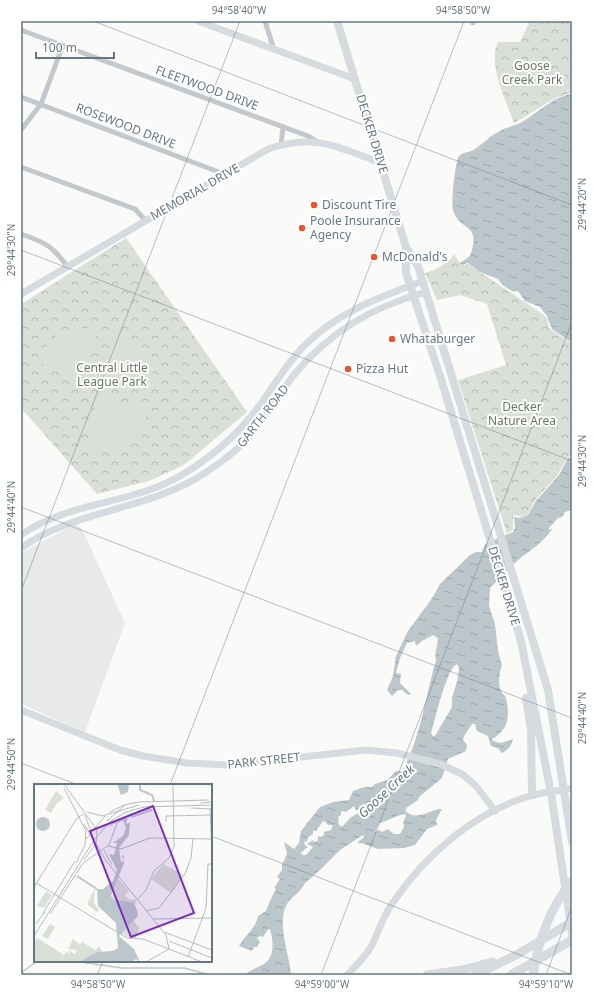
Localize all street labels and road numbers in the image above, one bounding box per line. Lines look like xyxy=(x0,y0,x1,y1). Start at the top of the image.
street label: FLEETWOOD DRIVE xyxy=(153,61,261,114)
street label: DECKER DRIVE xyxy=(352,92,393,175)
street label: ROSEWOOD DRIVE xyxy=(74,99,179,152)
street label: MEMORIAL DRIVE xyxy=(147,159,243,224)
street label: GARTH ROAD xyxy=(233,380,293,451)
street label: DECKER DRIVE xyxy=(484,544,525,627)
street label: PARK STREET xyxy=(227,748,301,773)

